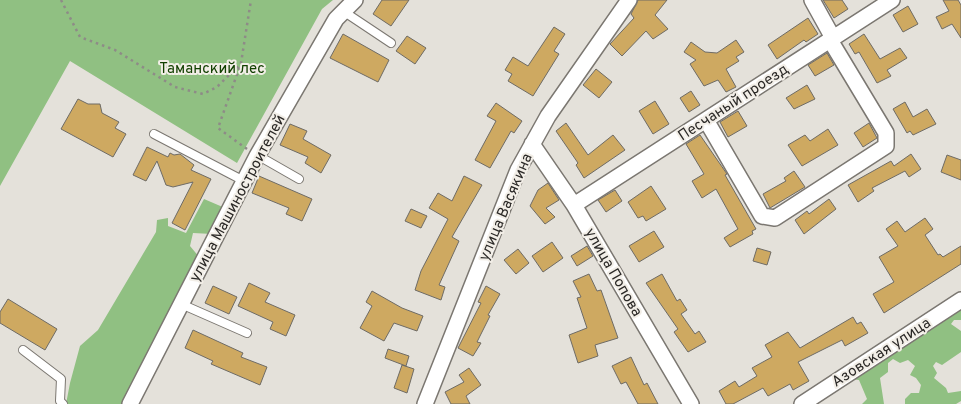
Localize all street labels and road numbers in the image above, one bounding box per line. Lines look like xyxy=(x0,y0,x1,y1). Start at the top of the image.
street label: Песчаный проезд xyxy=(675,60,793,146)
street label: улица Машиностроителей xyxy=(186,112,291,286)
street label: улица Васякина xyxy=(475,151,538,264)
street label: улица Попова xyxy=(580,225,646,320)
street label: Азовская улица xyxy=(829,314,935,392)

